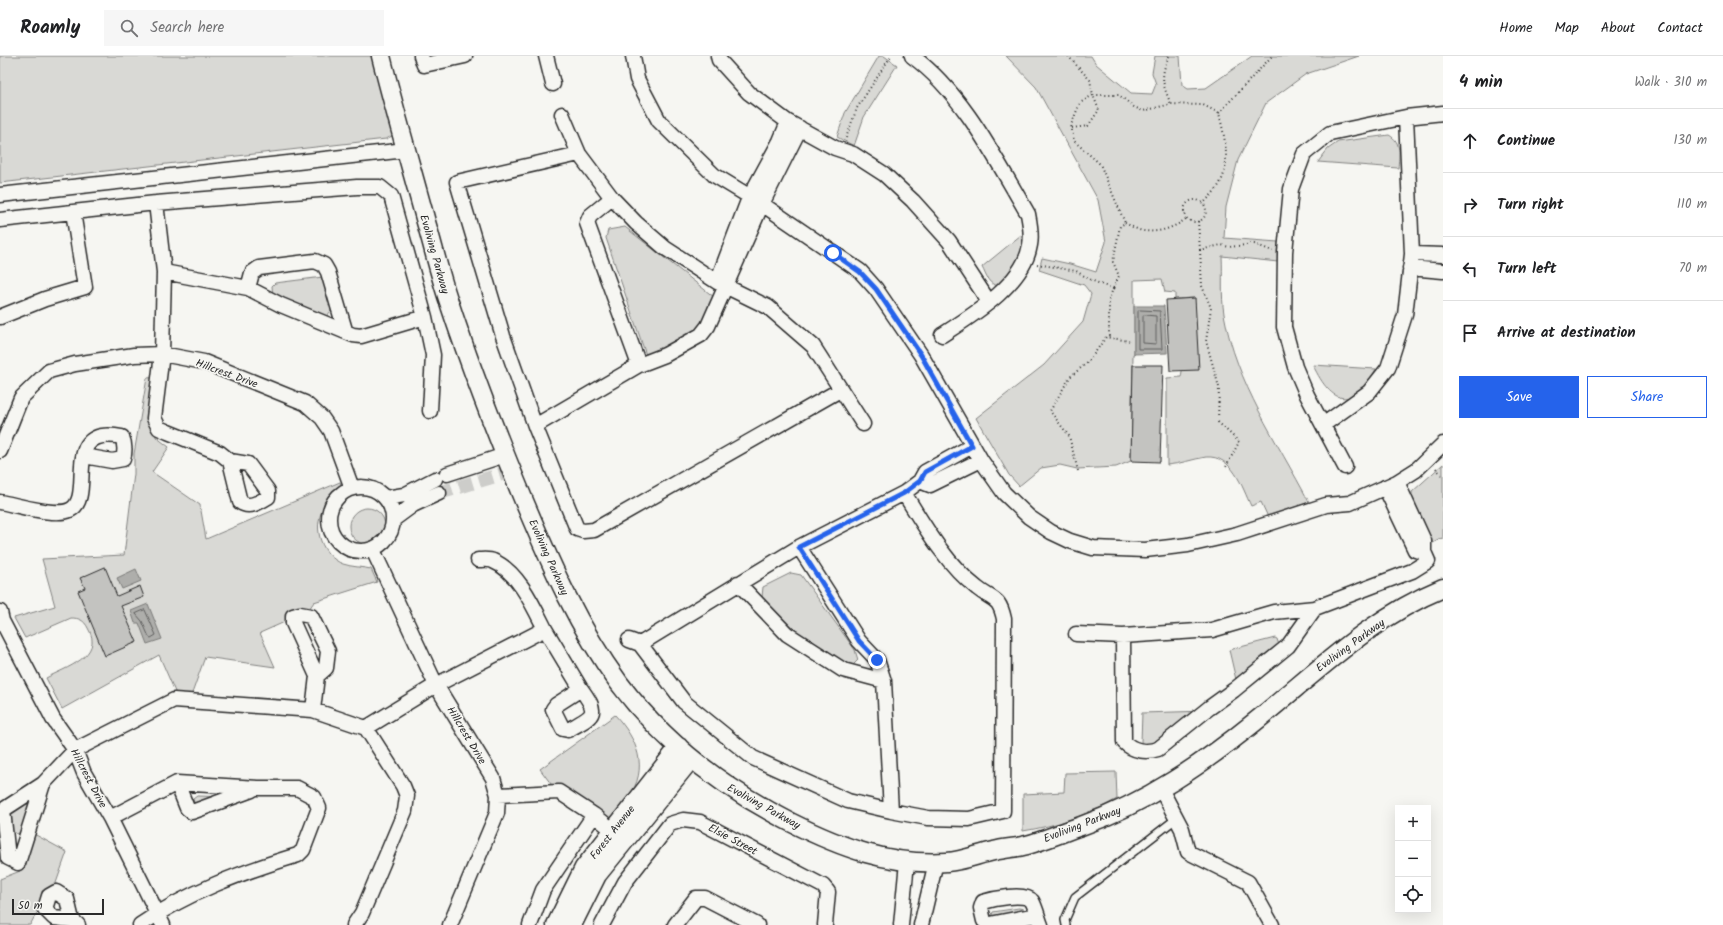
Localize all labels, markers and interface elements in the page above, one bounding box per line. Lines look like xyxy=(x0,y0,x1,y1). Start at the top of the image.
search box xyxy=(104,10,384,46)
text: Roamly xyxy=(20,13,80,43)
text: Search here xyxy=(150,16,224,40)
icon: search xyxy=(118,17,140,39)
text: Home xyxy=(1499,17,1533,39)
text: Map xyxy=(1555,17,1579,39)
text: About xyxy=(1601,17,1635,39)
text: Contact xyxy=(1657,17,1703,39)
text: 4 min xyxy=(1459,69,1503,96)
text: Walk · 310 m xyxy=(1634,72,1707,93)
text: Continue xyxy=(1497,129,1555,153)
icon: ahead xyxy=(1459,130,1481,152)
text: 130 m xyxy=(1673,130,1707,151)
text: Turn right xyxy=(1497,193,1564,217)
icon: right xyxy=(1459,194,1481,216)
text: 110 m xyxy=(1677,194,1707,215)
street label: Evoliving Parkway xyxy=(414,212,454,297)
route start xyxy=(824,244,842,262)
text: Turn left xyxy=(1497,257,1557,281)
icon: left xyxy=(1459,258,1481,280)
text: 70 m xyxy=(1679,258,1707,279)
text: Arrive at destination xyxy=(1497,321,1636,345)
icon: arrive xyxy=(1459,322,1481,344)
street label: Hillcrest Drive xyxy=(193,354,260,394)
button: Save xyxy=(1459,376,1579,418)
button: Share xyxy=(1587,376,1707,418)
street label: Evoliving Parkway xyxy=(523,516,573,599)
street label: Evoliving Parkway xyxy=(1312,614,1390,677)
route end xyxy=(868,651,886,669)
street label: Hillcrest Drive xyxy=(442,703,491,768)
street label: Hillcrest Drive xyxy=(65,745,111,812)
street label: Evoliving Parkway xyxy=(723,779,804,835)
street label: Forest Avenue xyxy=(586,801,640,864)
street label: Evoliving Parkway xyxy=(1041,802,1125,848)
map controls xyxy=(1395,805,1431,913)
button: + xyxy=(1395,805,1431,841)
street label: Elsie Street xyxy=(705,819,761,861)
button: − xyxy=(1395,841,1431,877)
button: locate xyxy=(1395,877,1431,913)
scale bar xyxy=(12,897,104,916)
text: 50 m xyxy=(18,897,43,915)

